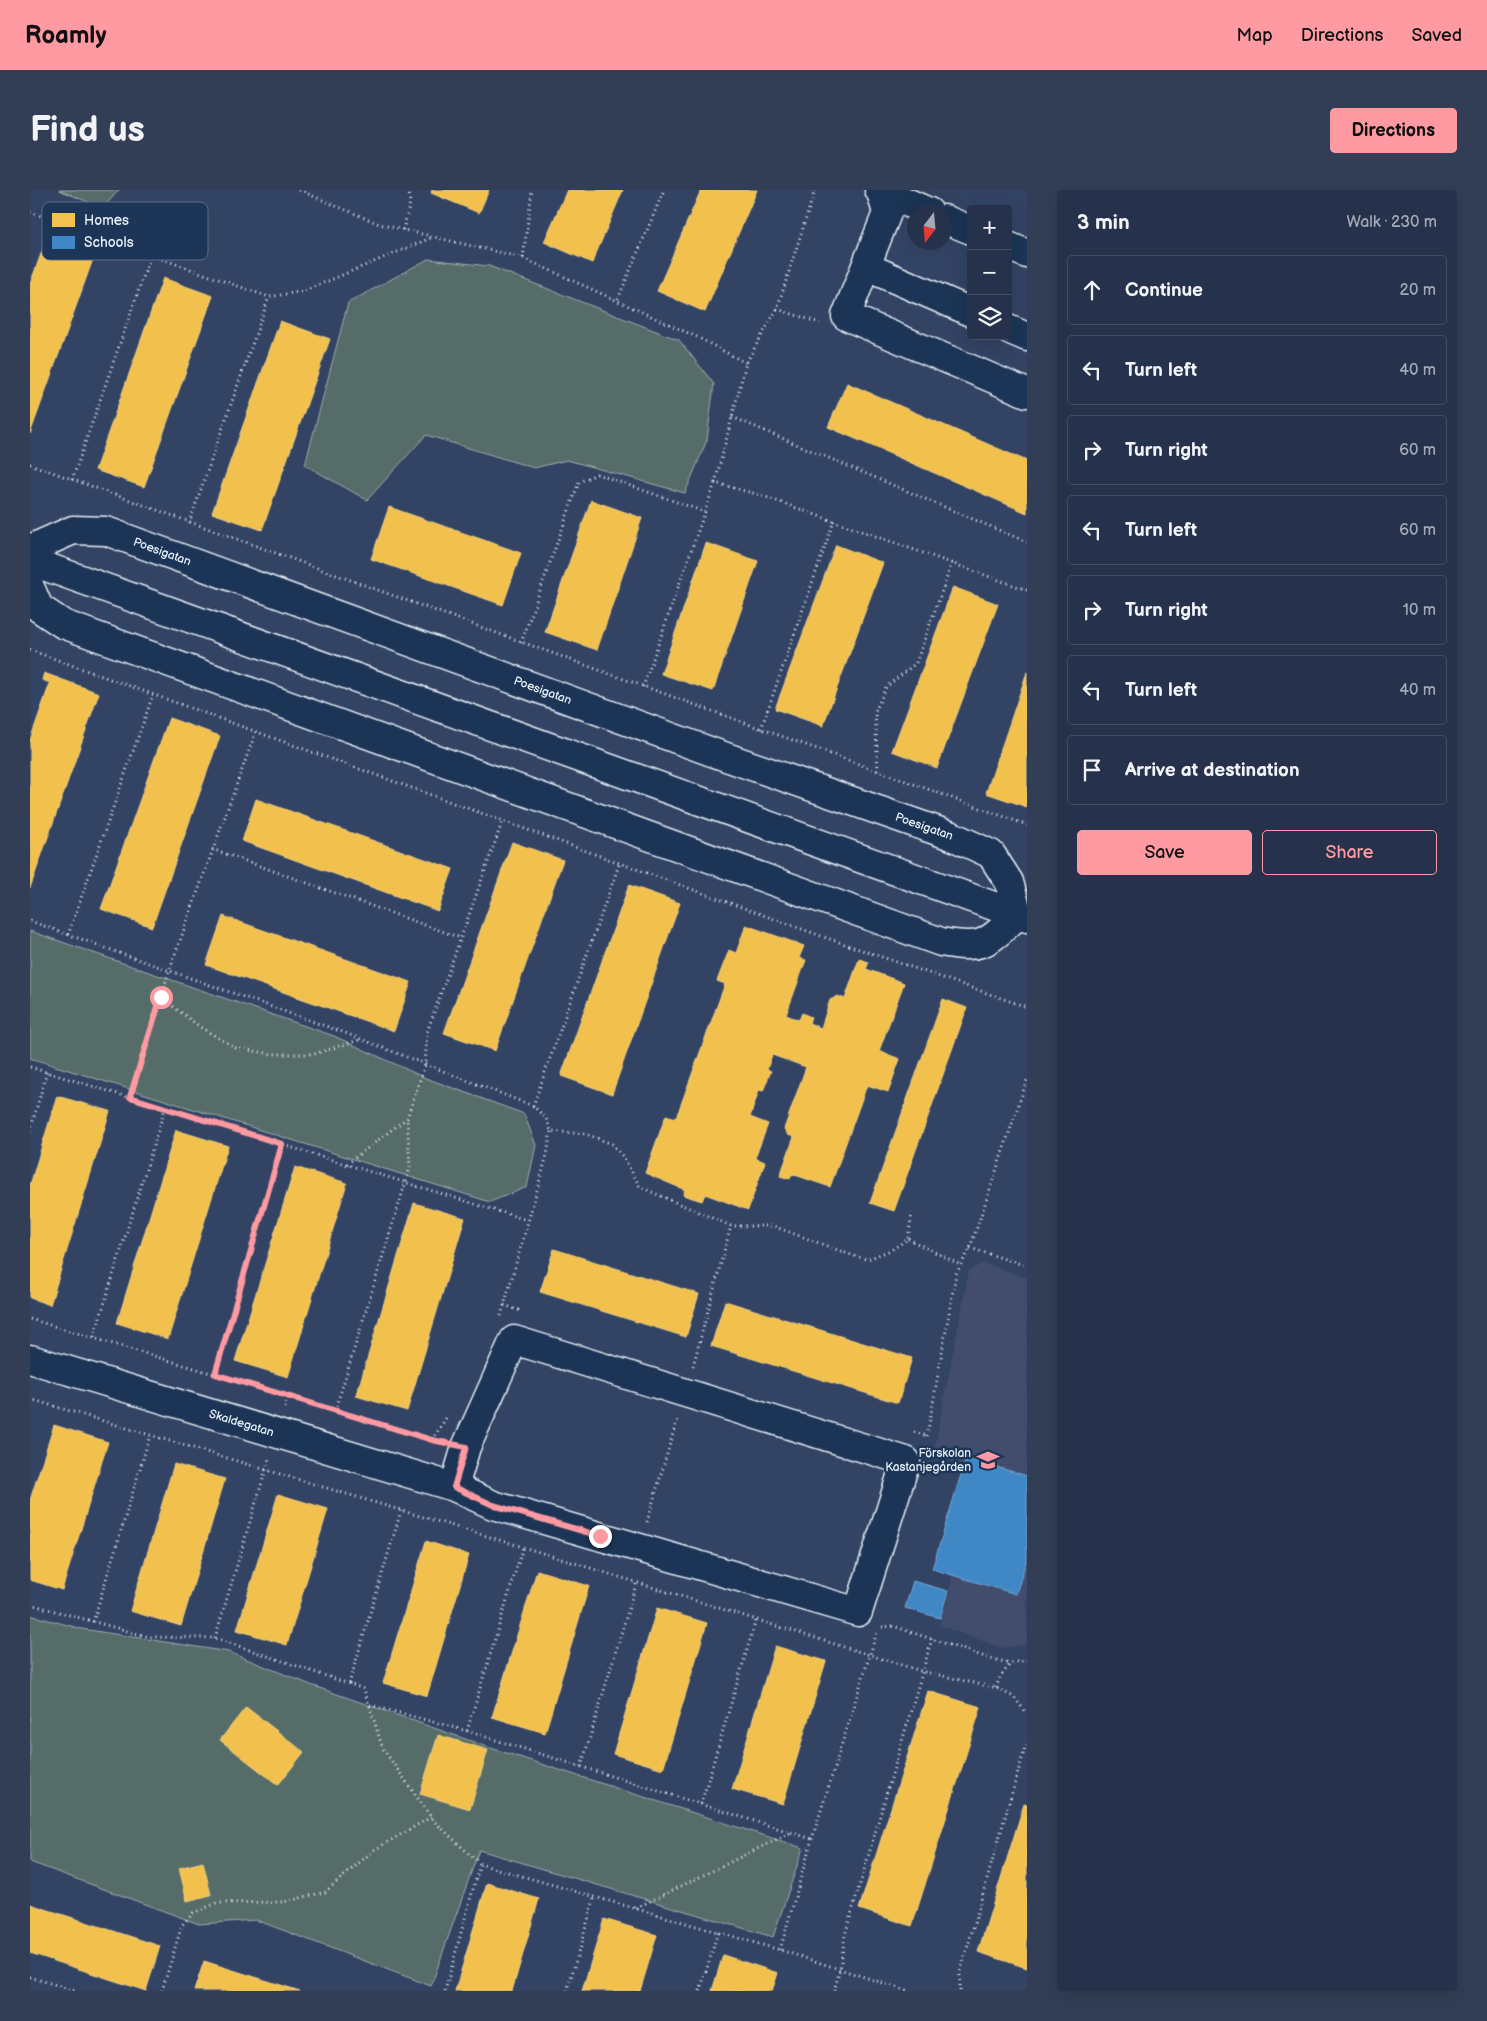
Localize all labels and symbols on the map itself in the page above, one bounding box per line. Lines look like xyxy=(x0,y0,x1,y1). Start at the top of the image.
legend xyxy=(42,202,208,260)
north arrow xyxy=(907,205,952,250)
text: Homes xyxy=(84,212,129,229)
text: Schools xyxy=(84,234,134,251)
street label: Poesigatan xyxy=(131,534,194,569)
street label: Poesigatan xyxy=(512,673,574,708)
street label: Poesigatan xyxy=(893,809,956,843)
route start xyxy=(150,986,173,1009)
street label: Skaldegatan xyxy=(207,1406,276,1440)
place label: Förskolan Kastanjegården xyxy=(885,1446,971,1475)
school or university icon: Förskolan Kastanjegården xyxy=(975,1447,1001,1473)
route end xyxy=(589,1525,612,1548)

